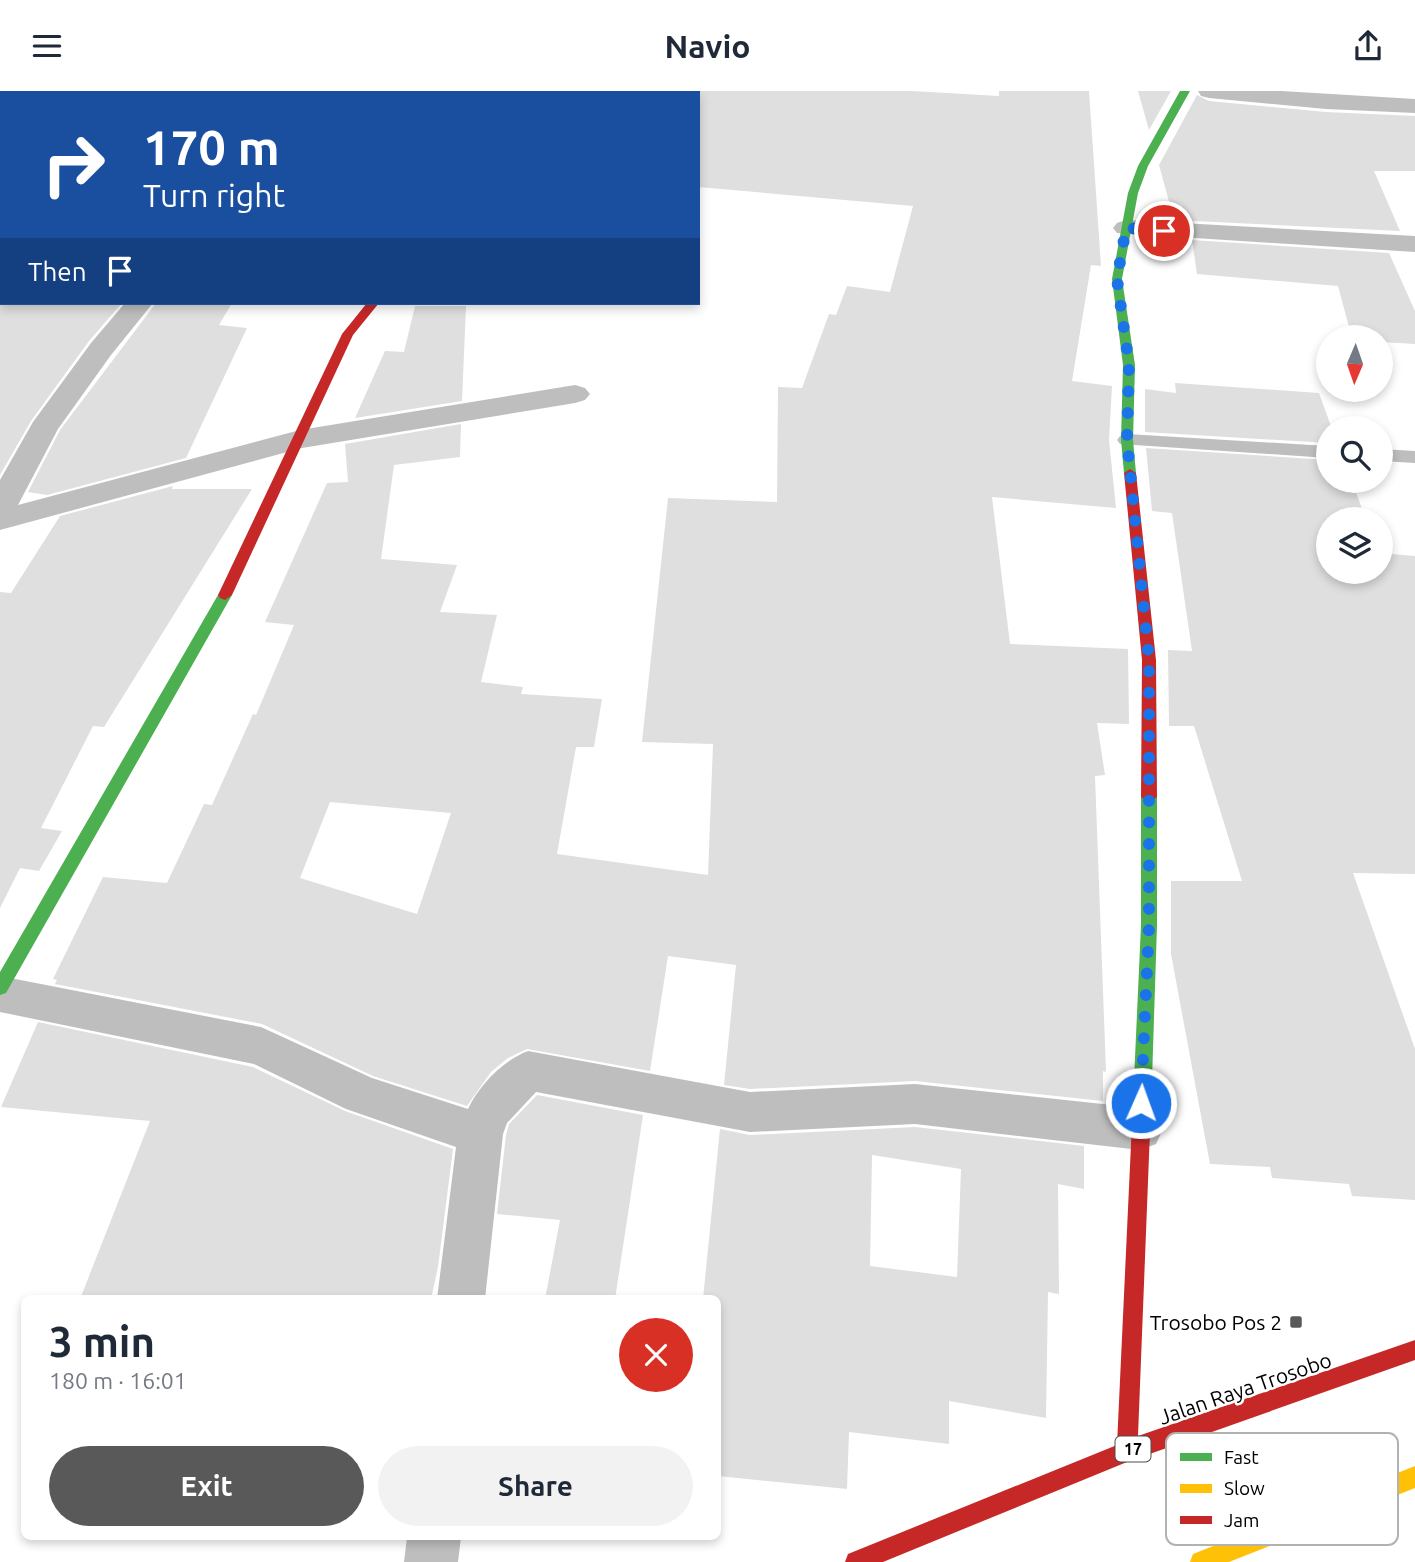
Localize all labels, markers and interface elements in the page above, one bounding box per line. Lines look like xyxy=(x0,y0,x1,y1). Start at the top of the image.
icon: menu xyxy=(28,27,66,65)
icon: share xyxy=(1349,27,1387,65)
text: Navio xyxy=(664,28,751,64)
icon: right xyxy=(28,119,119,210)
text: 170 m xyxy=(143,119,280,174)
text: Turn right xyxy=(143,177,285,213)
pin xyxy=(1134,201,1194,261)
icon: arrive xyxy=(1145,212,1183,250)
icon: arrive xyxy=(101,252,139,290)
text: Then xyxy=(28,257,87,286)
north arrow xyxy=(1316,325,1393,403)
map controls xyxy=(1316,325,1393,584)
button: search xyxy=(1316,416,1393,493)
button: layers xyxy=(1316,507,1393,584)
position arrow xyxy=(1104,1066,1178,1140)
place label: Trosobo Pos 2 xyxy=(1150,1310,1282,1334)
marker: Trosobo Pos 2 xyxy=(1288,1314,1304,1330)
text: 3 min xyxy=(49,1318,155,1365)
button: close xyxy=(619,1318,693,1392)
street label: Jalan Raya Trosobo xyxy=(1156,1347,1334,1429)
text: 180 m · 16:01 xyxy=(49,1368,187,1393)
legend xyxy=(1166,1433,1398,1545)
road number: 17 xyxy=(1116,1437,1150,1461)
button: Exit xyxy=(49,1446,364,1526)
button: Share xyxy=(378,1446,693,1526)
text: Fast xyxy=(1224,1446,1259,1468)
text: Slow xyxy=(1224,1477,1265,1499)
text: Jam xyxy=(1224,1509,1260,1531)

